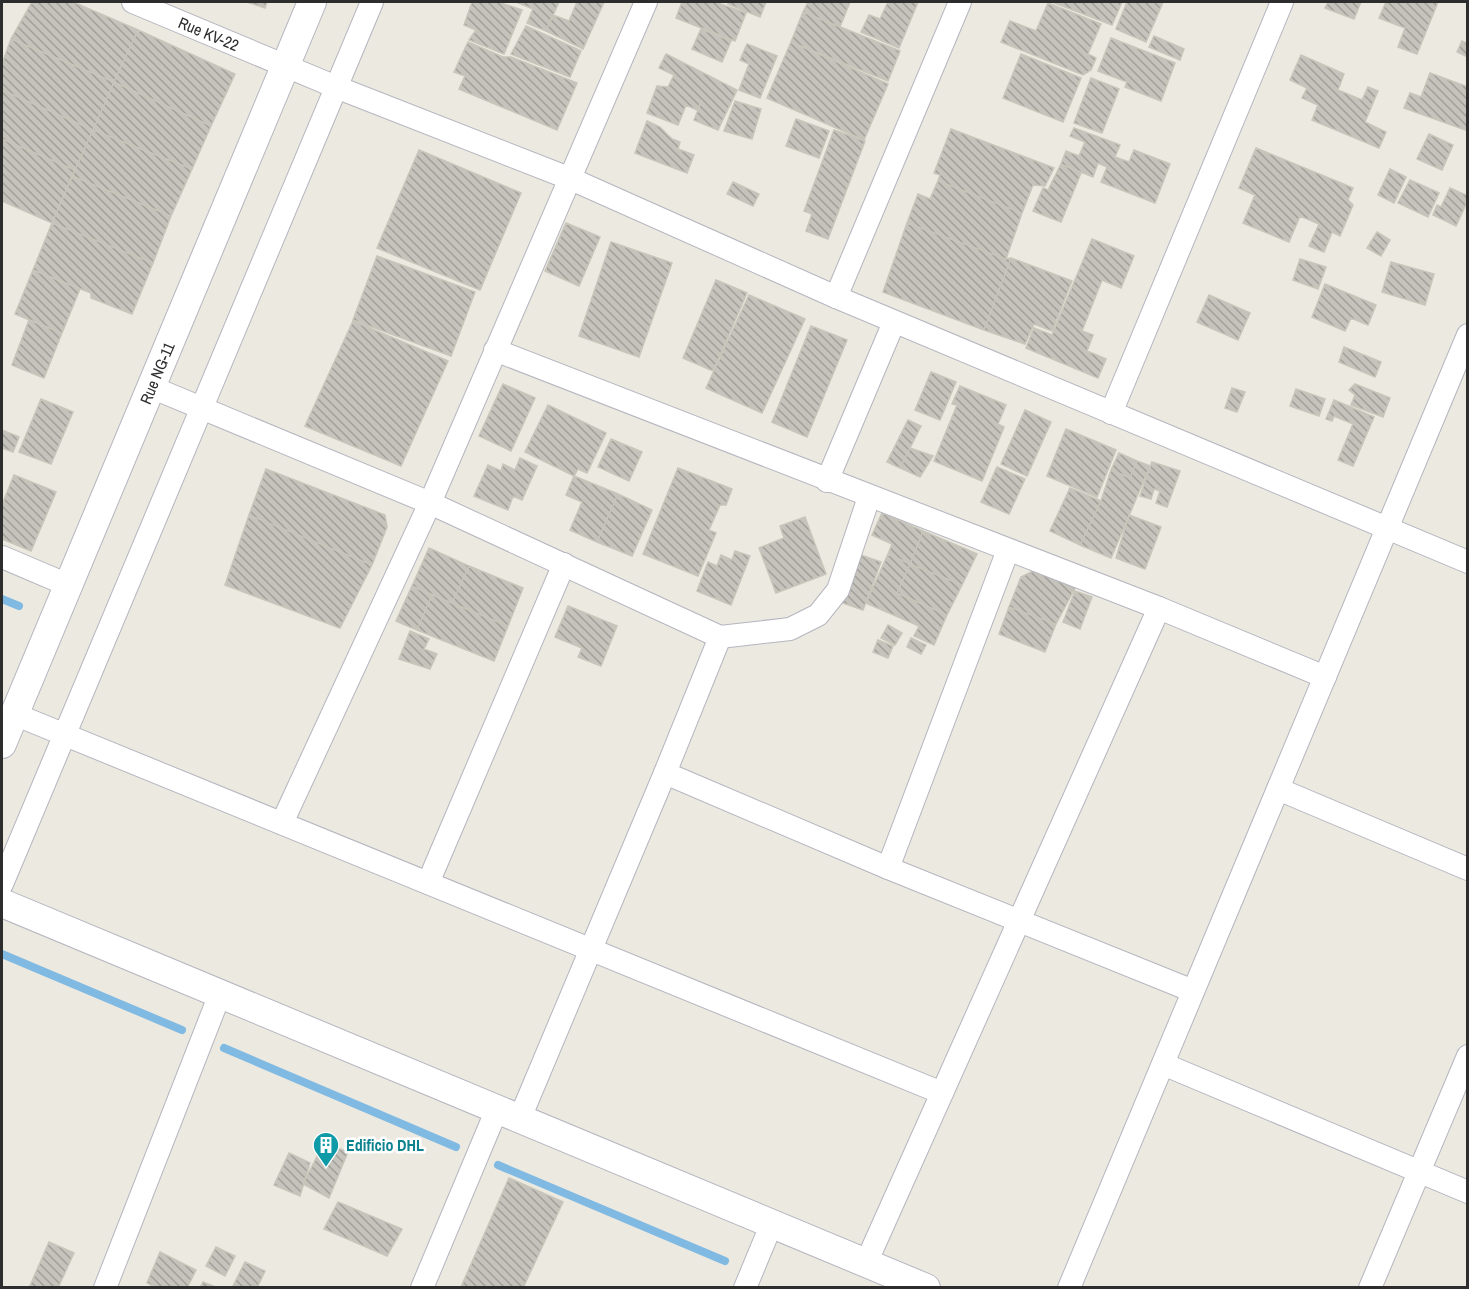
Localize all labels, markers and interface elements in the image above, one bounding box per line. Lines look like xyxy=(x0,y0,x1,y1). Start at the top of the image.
street label: Rue KV-22 xyxy=(175,11,242,56)
street label: Rue NG-11 xyxy=(134,338,180,408)
building icon: Edificio DHL xyxy=(311,1130,341,1168)
place label: Edificio DHL xyxy=(346,1134,424,1156)

